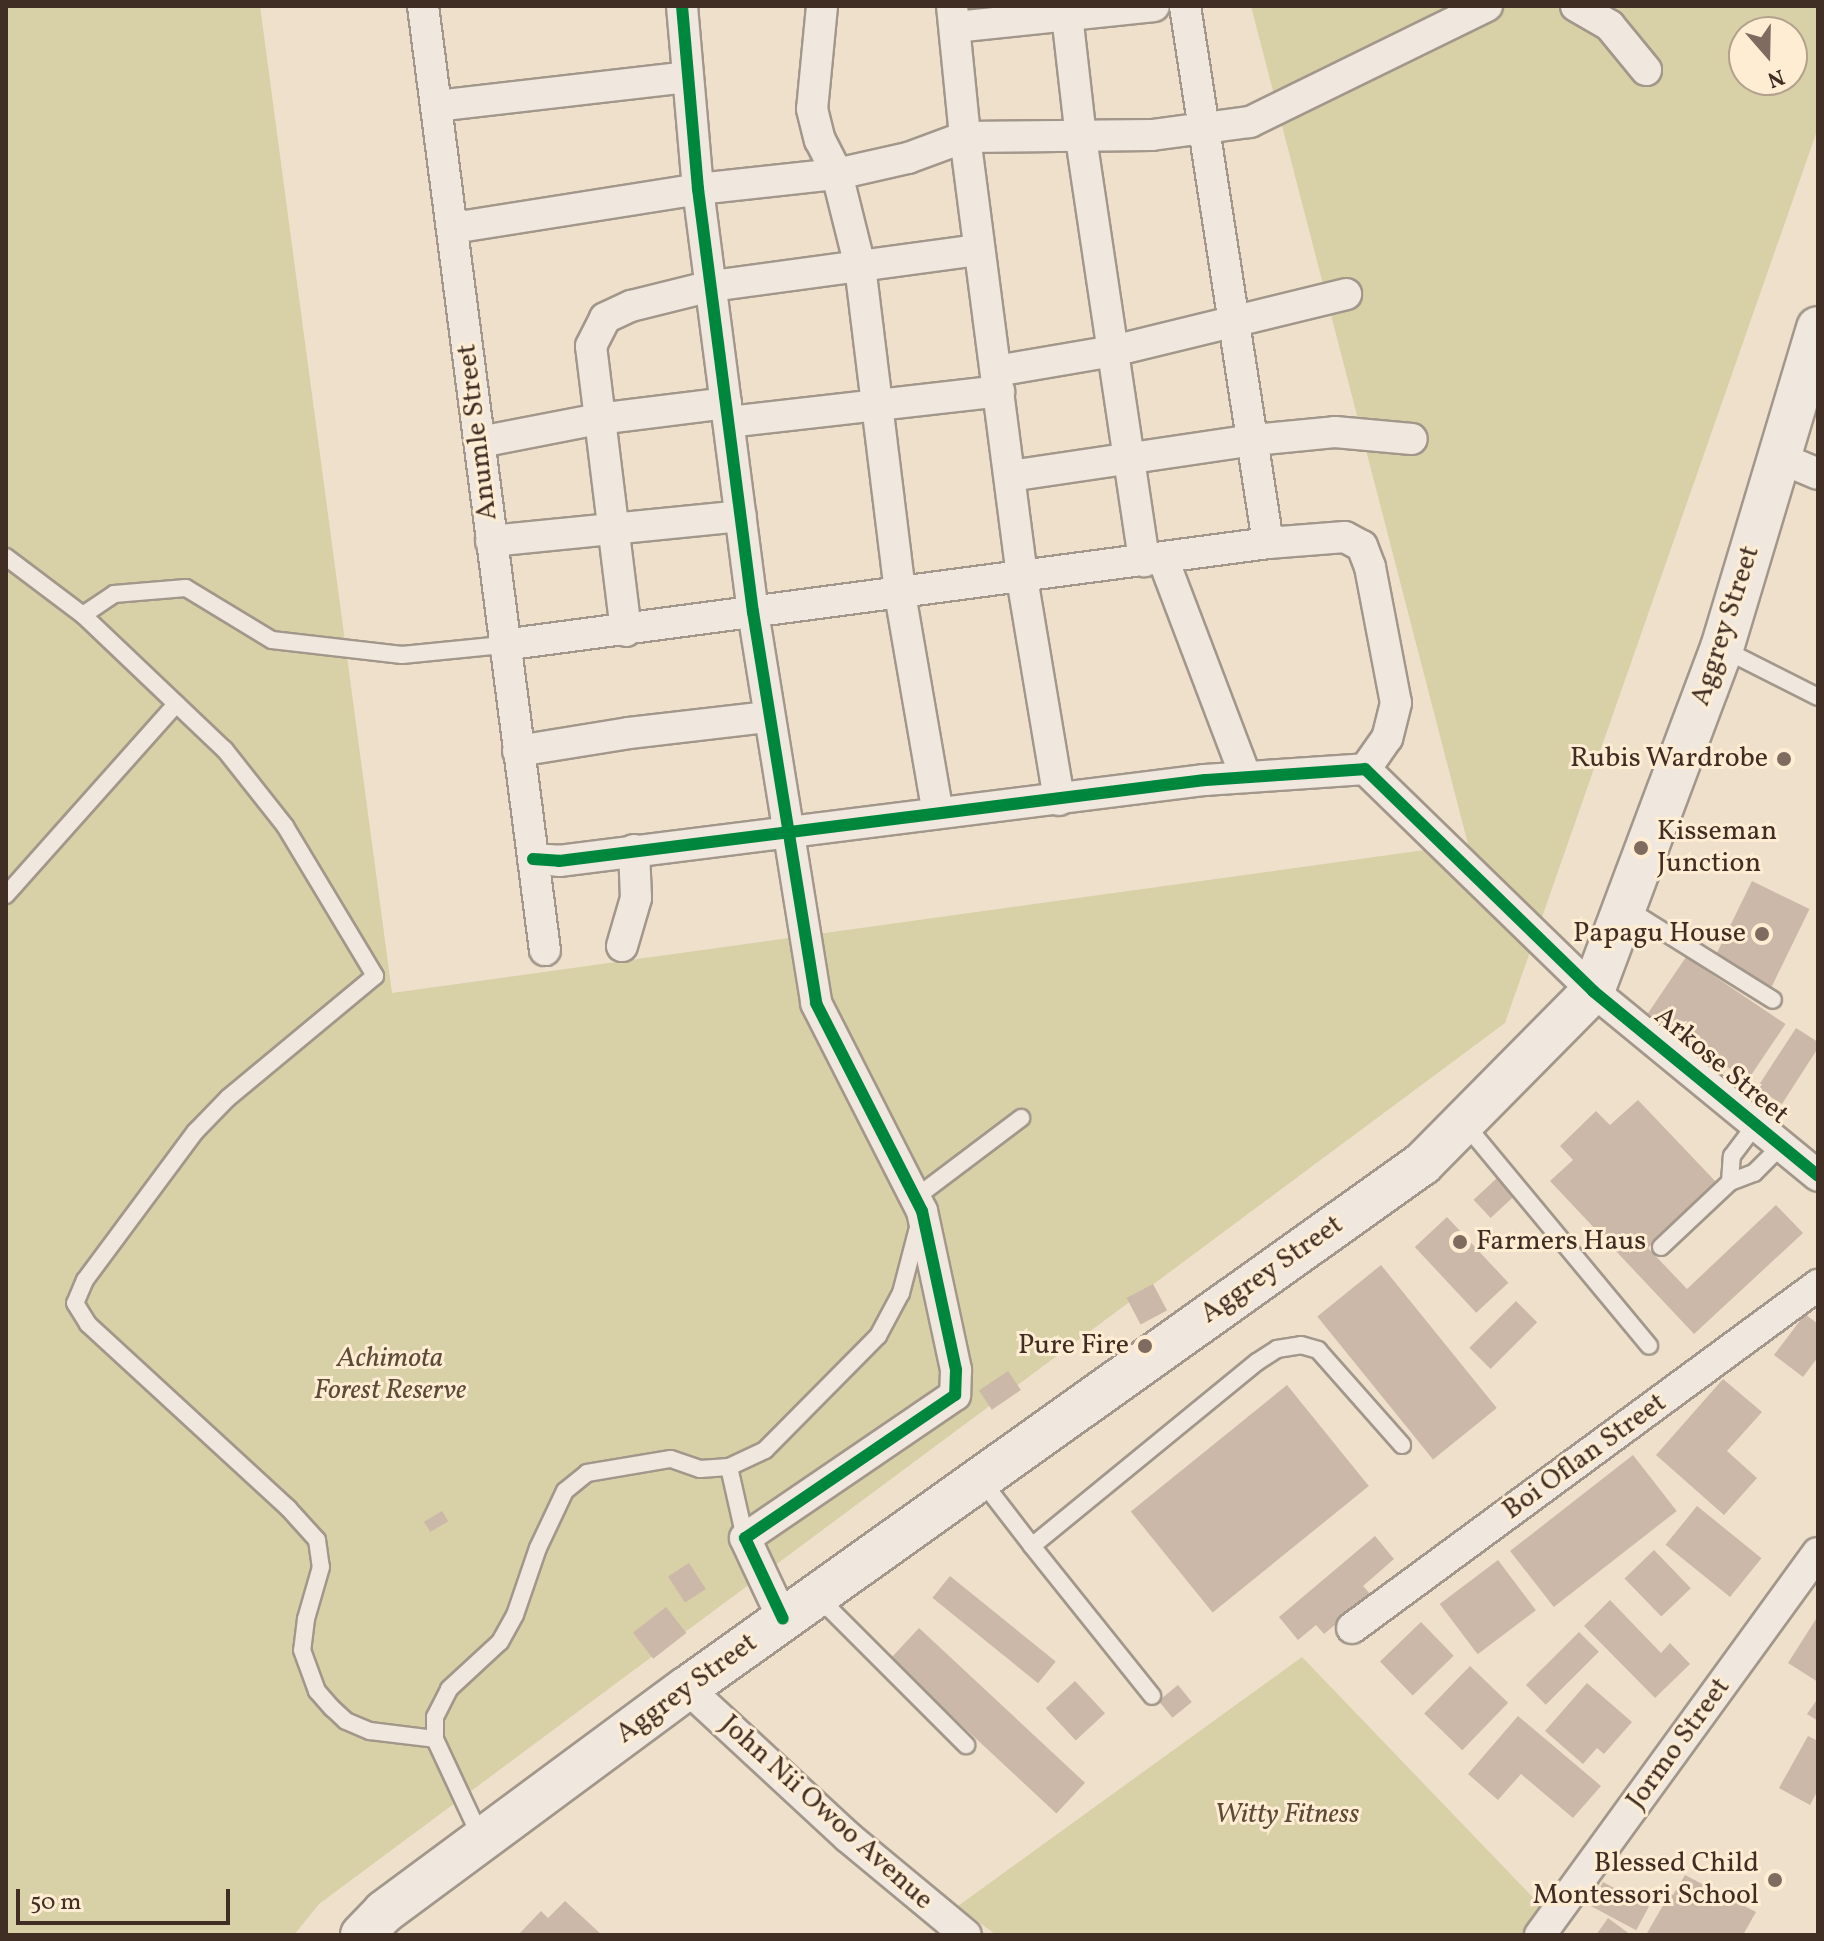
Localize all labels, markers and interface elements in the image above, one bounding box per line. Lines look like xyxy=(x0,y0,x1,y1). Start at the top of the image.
north arrow xyxy=(1728,16,1808,96)
text: N xyxy=(1763,60,1789,94)
street label: Anumle Street xyxy=(451,342,505,522)
street label: Aggrey Street xyxy=(1684,541,1768,711)
place label: Rubis Wardrobe xyxy=(1569,742,1768,776)
marker: Rubis Wardrobe xyxy=(1775,750,1793,768)
place label: Kisseman Junction xyxy=(1657,815,1777,881)
marker: Kisseman Junction xyxy=(1632,839,1650,857)
place label: Papagu House xyxy=(1573,917,1746,951)
marker: Papagu House xyxy=(1753,925,1771,943)
street label: Arkose Street xyxy=(1647,1000,1795,1132)
street label: Aggrey Street xyxy=(1194,1208,1350,1332)
place label: Farmers Haus xyxy=(1476,1225,1646,1259)
marker: Farmers Haus xyxy=(1451,1233,1469,1251)
place label: Pure Fire xyxy=(1018,1329,1129,1363)
marker: Pure Fire xyxy=(1136,1337,1154,1355)
park label: Achimota Forest Reserve xyxy=(314,1342,466,1408)
street label: Boi Oflan Street xyxy=(1497,1386,1673,1528)
street label: Aggrey Street xyxy=(609,1626,765,1752)
street label: Jormo Street xyxy=(1620,1672,1738,1816)
street label: John Nii Owoo Avenue xyxy=(713,1709,939,1917)
park label: Witty Fitness xyxy=(1215,1798,1359,1832)
place label: Blessed Child Montessori School xyxy=(1533,1847,1759,1913)
marker: Blessed Child Montessori School xyxy=(1766,1871,1784,1889)
scale bar xyxy=(20,1873,234,1923)
text: 50 m xyxy=(30,1886,82,1920)

